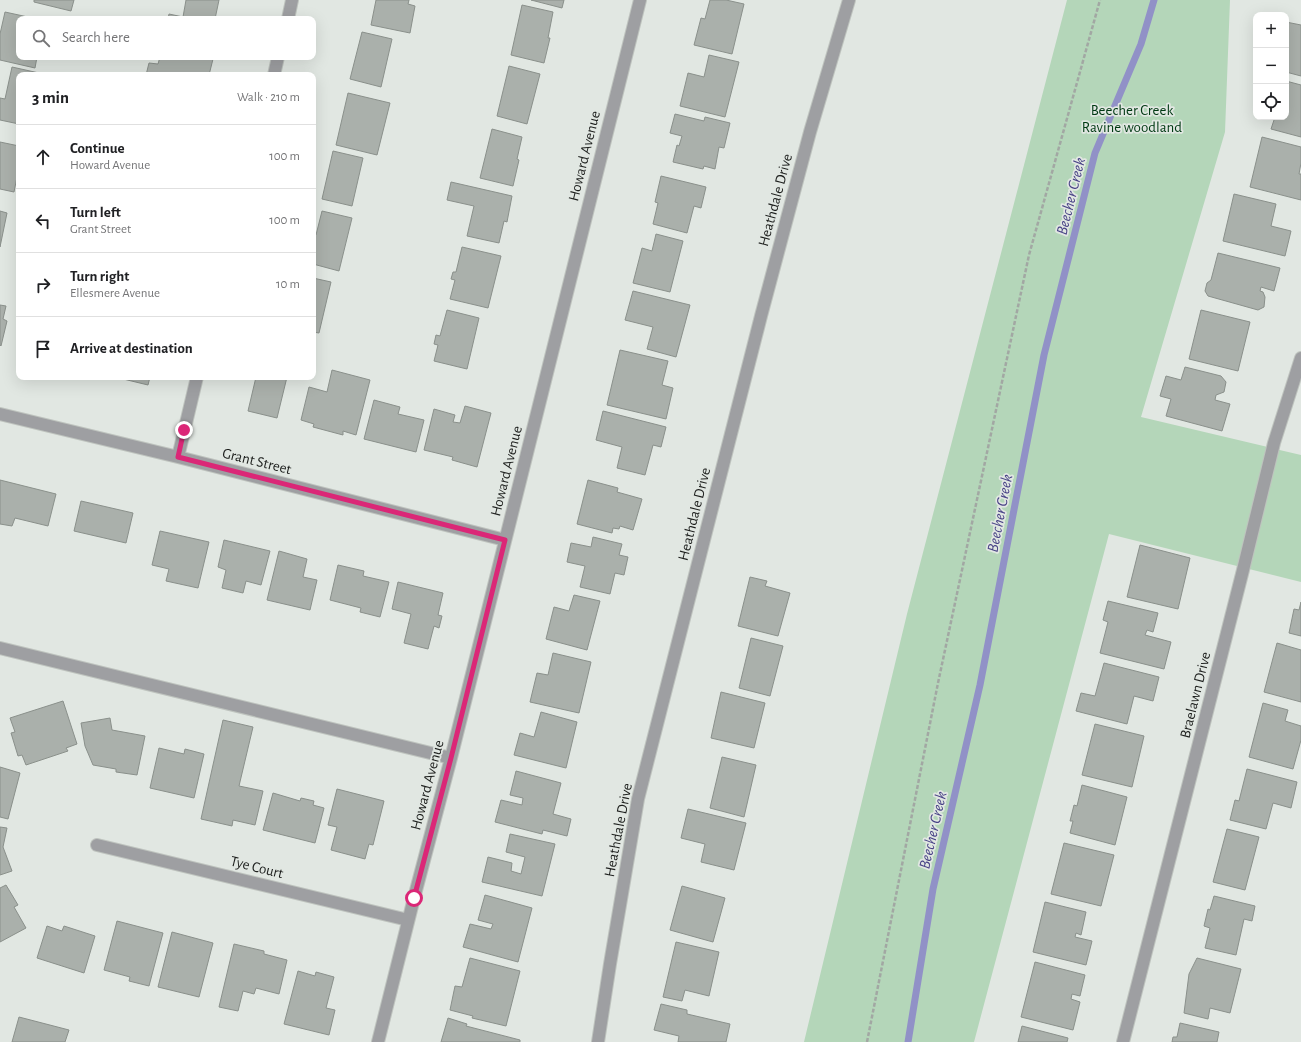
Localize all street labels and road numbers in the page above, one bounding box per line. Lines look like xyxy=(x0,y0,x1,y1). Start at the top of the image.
street label: Howard Avenue xyxy=(566,109,603,203)
street label: Heathdale Drive xyxy=(756,152,795,248)
street label: Howard Avenue xyxy=(488,424,525,518)
street label: Grant Street xyxy=(221,446,293,477)
street label: Heathdale Drive xyxy=(676,466,713,562)
street label: Braelawn Drive xyxy=(1178,650,1213,740)
street label: Howard Avenue xyxy=(408,738,447,832)
street label: Heathdale Drive xyxy=(602,782,635,878)
street label: Tye Court xyxy=(229,854,285,881)

